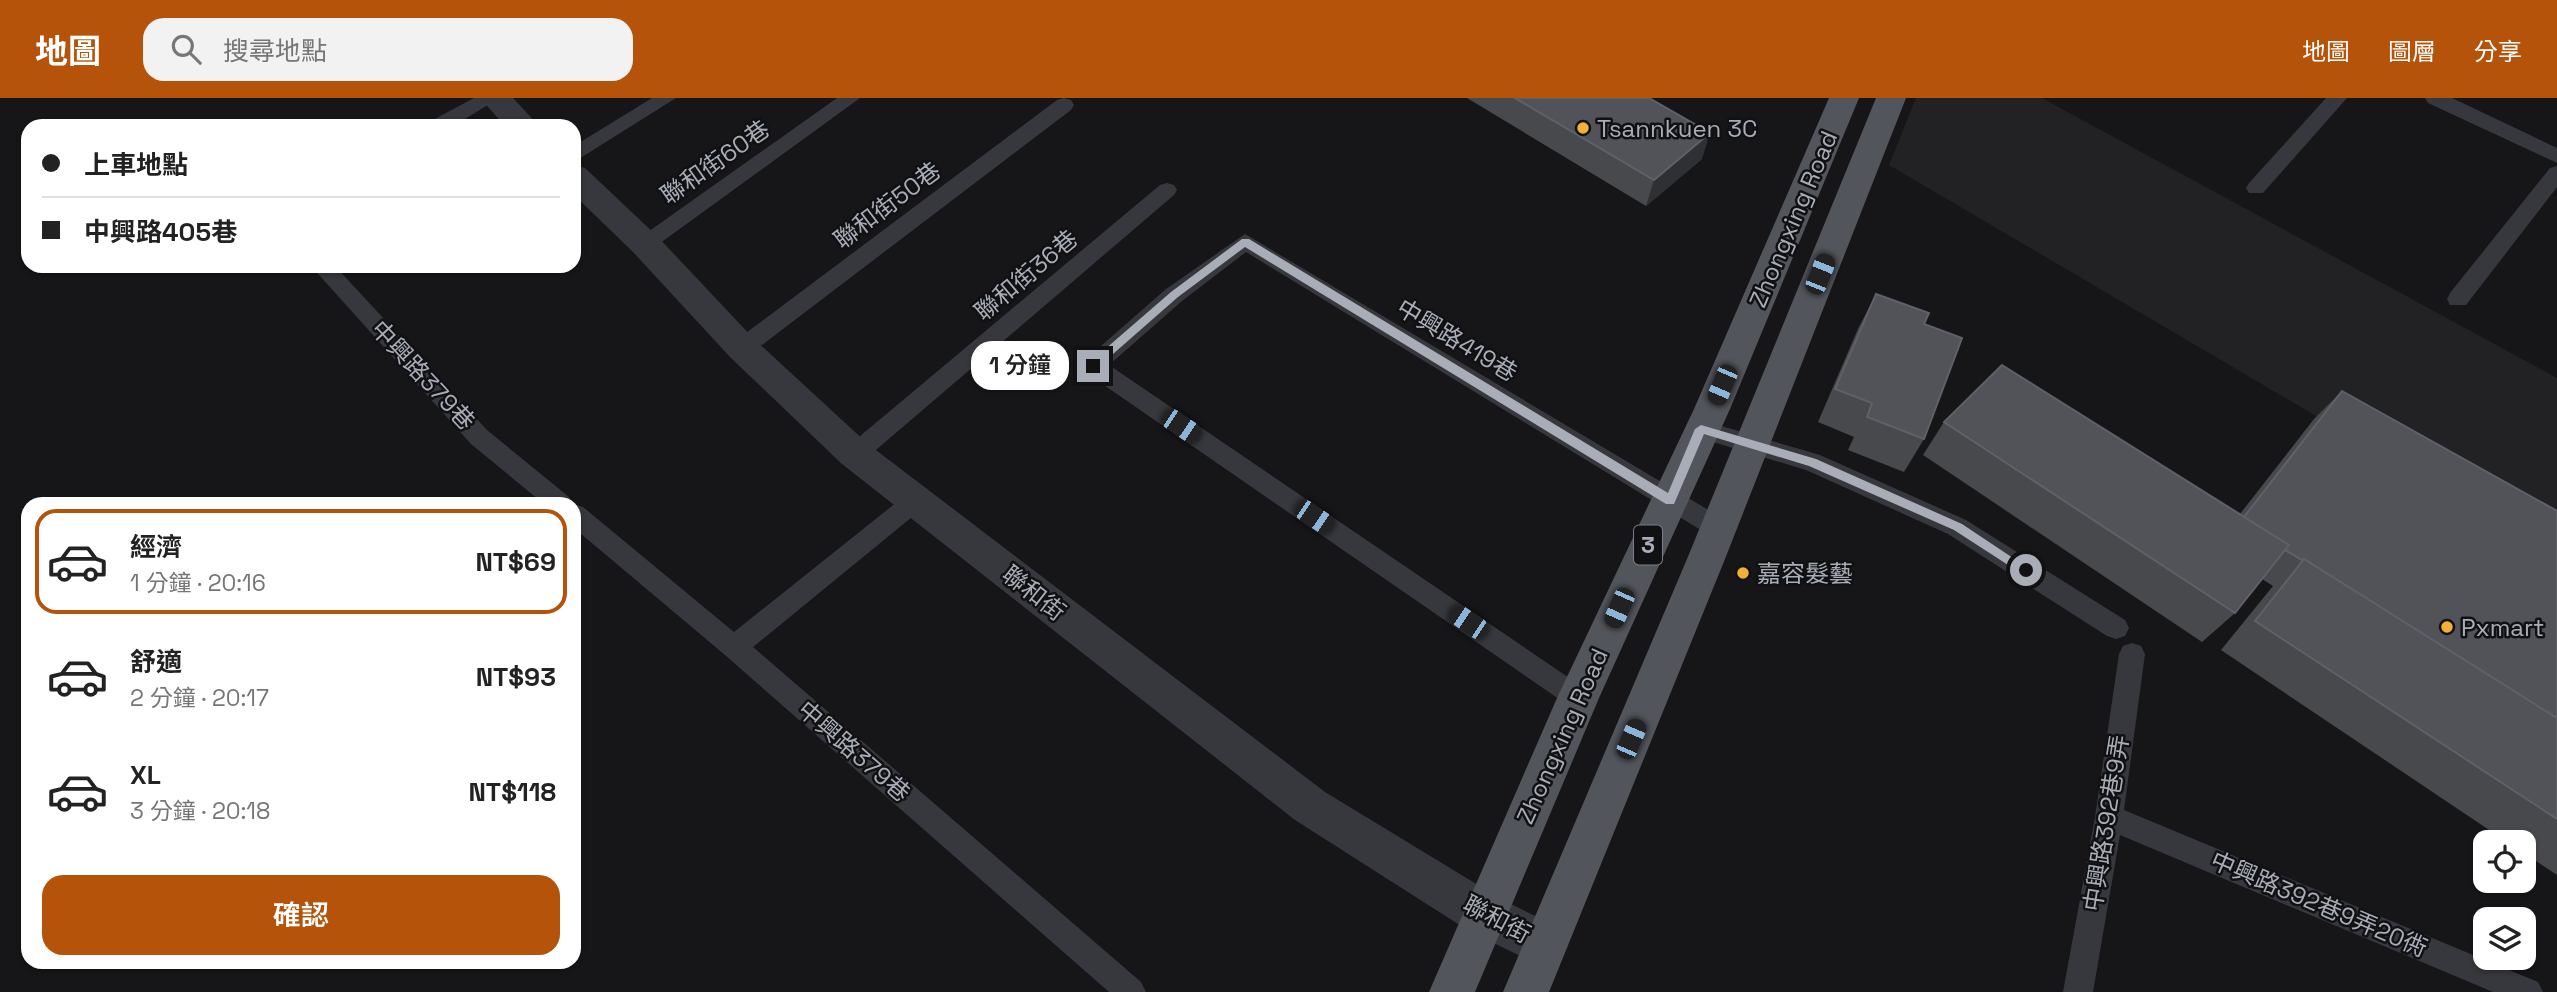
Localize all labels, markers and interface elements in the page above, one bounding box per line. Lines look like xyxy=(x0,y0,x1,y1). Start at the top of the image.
search box xyxy=(143,18,633,81)
icon: search xyxy=(167,30,205,68)
text: 地圖 xyxy=(35,31,101,73)
text: 搜尋地點 xyxy=(223,34,327,68)
text: 地圖 xyxy=(2302,36,2350,67)
text: 圖層 xyxy=(2388,36,2436,67)
text: 分享 xyxy=(2474,36,2522,67)
street label: 聯和街60巷 xyxy=(654,113,776,211)
place label: Tsannkuen 3C xyxy=(1597,113,1757,144)
marker: Tsannkuen 3C xyxy=(1575,120,1591,136)
street label: Zhongxing Road xyxy=(1742,126,1844,312)
text: 上車地點 xyxy=(84,148,188,182)
street label: 聯和街50巷 xyxy=(827,155,947,255)
text: 中興路405巷 xyxy=(84,215,237,249)
street label: 聯和街36巷 xyxy=(968,223,1084,327)
car xyxy=(1803,251,1838,297)
street label: 中興路419巷 xyxy=(1391,292,1523,388)
street label: 中興路379巷 xyxy=(364,314,482,436)
callout: 1 分鐘 xyxy=(970,342,1068,390)
text: 1 分鐘 xyxy=(989,350,1051,380)
route end xyxy=(1077,350,1109,382)
car xyxy=(1705,362,1740,408)
car xyxy=(1158,406,1205,446)
car xyxy=(1291,497,1338,537)
road number: 3 xyxy=(1634,526,1662,564)
icon: car xyxy=(46,530,109,593)
text: 經濟 xyxy=(130,530,182,564)
text: NT$69 xyxy=(475,545,556,579)
route start xyxy=(2010,554,2042,586)
place label: 嘉容髮藝 xyxy=(1757,558,1853,589)
street label: 聯和街 xyxy=(996,559,1072,627)
marker: 嘉容髮藝 xyxy=(1735,565,1751,581)
text: 1 分鐘 · 20:16 xyxy=(130,568,266,598)
car xyxy=(1601,585,1638,631)
car xyxy=(1445,602,1492,642)
place label: Pxmart xyxy=(2461,612,2544,643)
marker: Pxmart xyxy=(2439,619,2455,635)
street label: Zhongxing Road xyxy=(1509,643,1615,829)
icon: car xyxy=(46,645,109,708)
text: 舒適 xyxy=(130,645,182,679)
text: NT$93 xyxy=(476,660,556,694)
text: 2 分鐘 · 20:17 xyxy=(130,683,269,713)
street label: 中興路379巷 xyxy=(791,694,917,808)
car xyxy=(1614,716,1649,762)
street label: 中興路392巷9弄 xyxy=(2077,733,2135,913)
text: XL xyxy=(130,758,161,792)
icon: car xyxy=(46,760,109,823)
text: NT$118 xyxy=(468,775,556,809)
text: 3 分鐘 · 20:18 xyxy=(130,796,270,826)
map controls xyxy=(2473,830,2536,970)
button: locate xyxy=(2473,830,2536,893)
street label: 中興路392巷9弄20衖 xyxy=(2206,844,2432,964)
button: 確認 xyxy=(42,875,560,955)
street label: 聯和街 xyxy=(1458,888,1536,950)
button: layers xyxy=(2473,907,2536,970)

